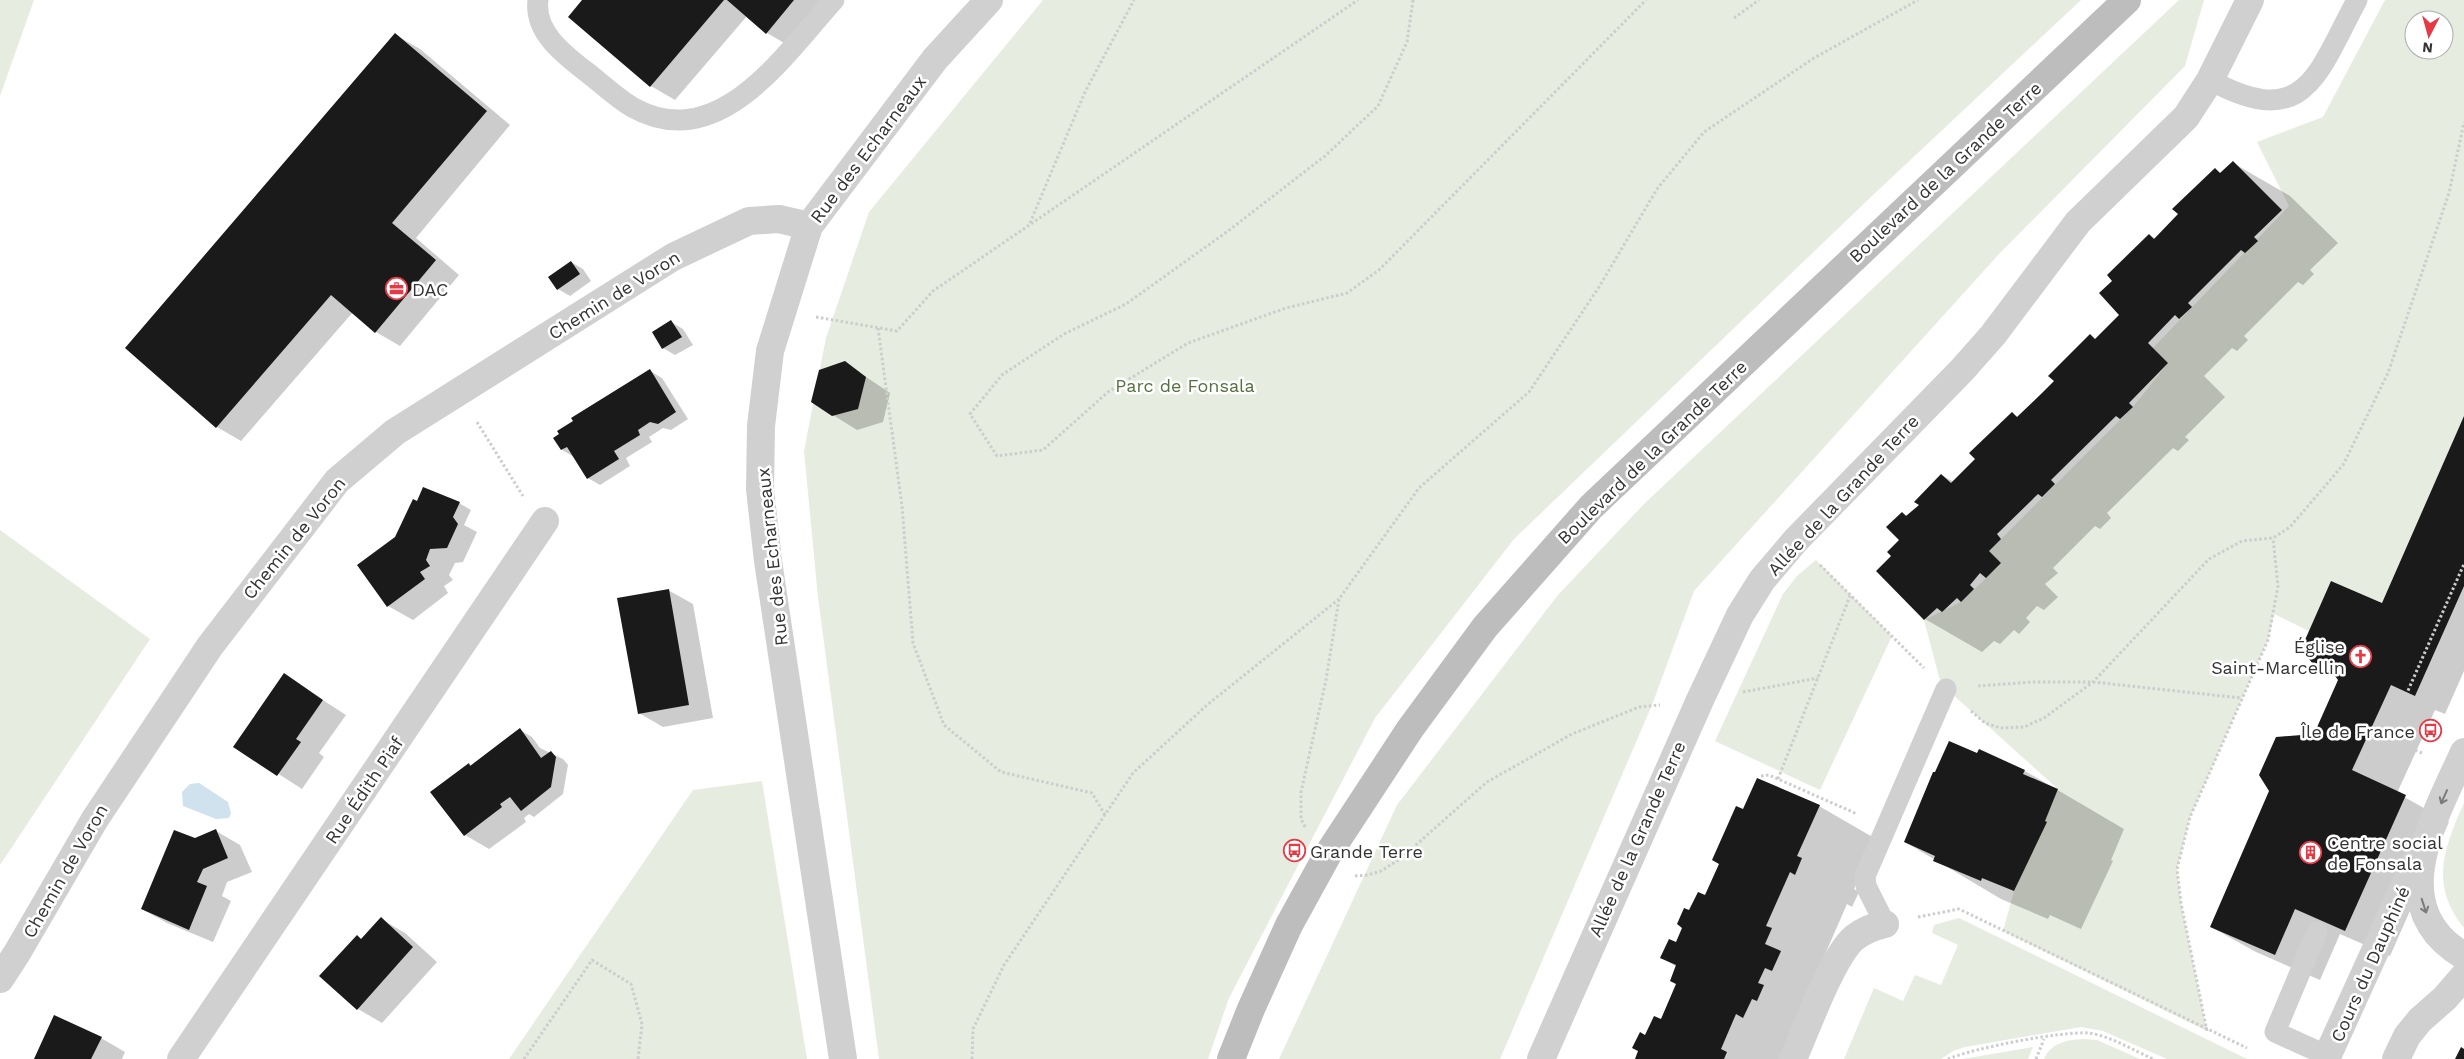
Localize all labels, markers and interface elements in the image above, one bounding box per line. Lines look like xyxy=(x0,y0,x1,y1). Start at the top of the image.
north arrow xyxy=(2404,10,2454,60)
text: N xyxy=(2422,39,2434,56)
street label: Rue des Echarneaux xyxy=(806,71,930,227)
street label: Boulevard de la Grande Terre xyxy=(1845,77,2045,267)
street label: Chemin de Voron xyxy=(544,246,684,344)
office icon: DAC xyxy=(384,277,408,301)
place label: DAC xyxy=(412,279,448,300)
street label: Boulevard de la Grande Terre xyxy=(1553,356,1751,548)
park label: Parc de Fonsala xyxy=(1115,375,1255,396)
street label: Allée de la Grande Terre xyxy=(1763,410,1923,580)
street label: Rue des Echarneaux xyxy=(752,467,792,647)
street label: Chemin de Voron xyxy=(238,473,350,603)
place label: Église Saint-Marcellin xyxy=(2211,636,2345,678)
church icon: Église Saint-Marcellin xyxy=(2349,644,2373,668)
bus stop icon: Île de France xyxy=(2419,719,2443,743)
place label: Île de France xyxy=(2300,721,2415,742)
street label: Rue Édith Piaf xyxy=(321,733,407,847)
street label: Allée de la Grande Terre xyxy=(1584,738,1690,940)
one-way arrow xyxy=(2439,789,2449,804)
street label: Chemin de Voron xyxy=(18,800,112,942)
place label: Centre social de Fonsala xyxy=(2327,832,2443,874)
bus stop icon: Grande Terre xyxy=(1282,839,1306,863)
building icon: Centre social de Fonsala xyxy=(2299,840,2323,864)
place label: Grande Terre xyxy=(1310,841,1423,862)
street label: Cours du Dauphiné xyxy=(2326,883,2414,1045)
one-way arrow xyxy=(2419,898,2429,914)

